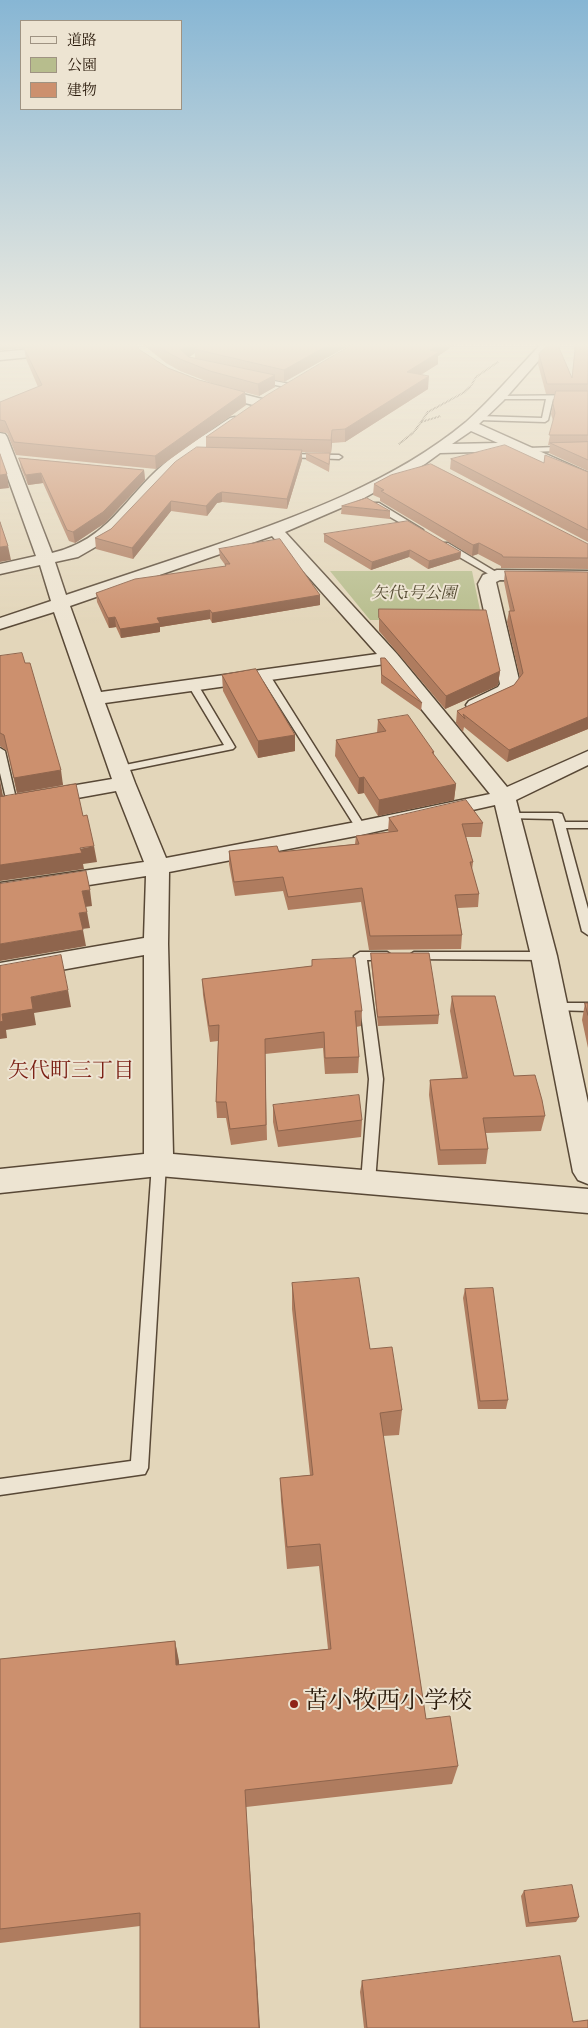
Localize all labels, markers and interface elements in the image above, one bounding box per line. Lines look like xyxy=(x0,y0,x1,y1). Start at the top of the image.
legend xyxy=(20,20,182,110)
text: 道路 xyxy=(67,31,97,52)
text: 公園 xyxy=(67,56,97,77)
text: 建物 xyxy=(67,81,97,102)
park label: 矢代1号公園 xyxy=(372,585,456,605)
district label: 矢代町三丁目 xyxy=(8,1060,134,1086)
place label: 苫小牧西小学校 xyxy=(304,1690,472,1718)
marker: 苫小牧西小学校 xyxy=(288,1698,300,1710)

